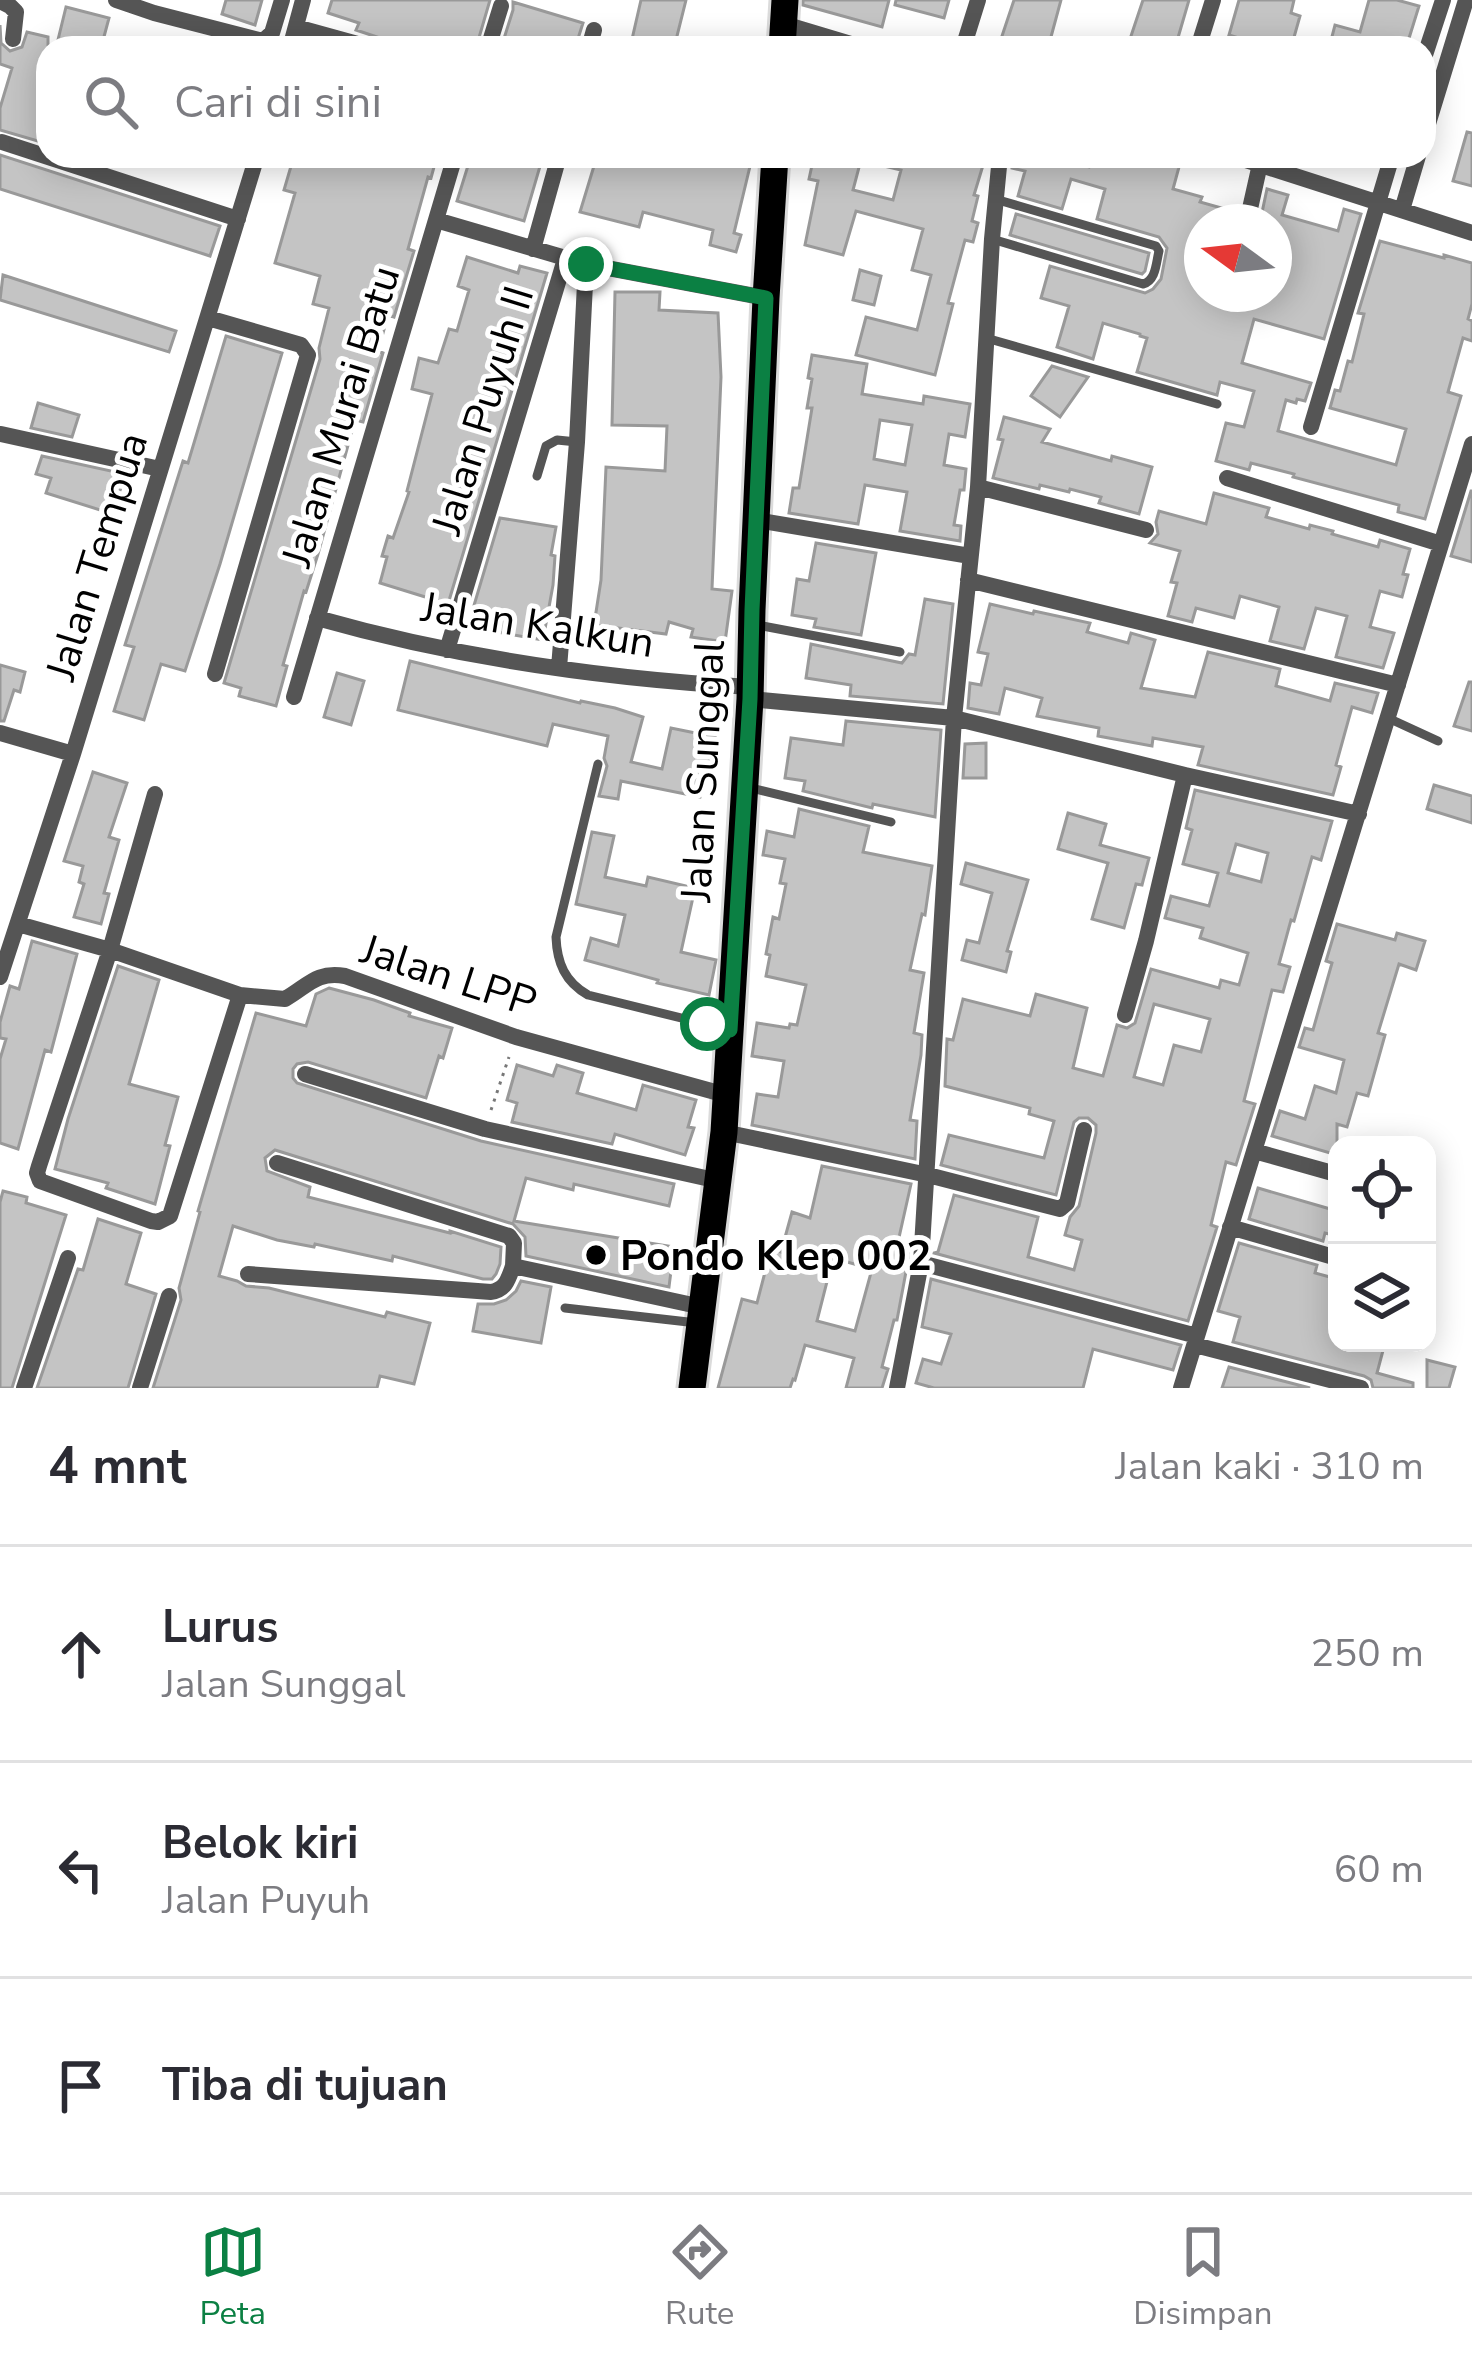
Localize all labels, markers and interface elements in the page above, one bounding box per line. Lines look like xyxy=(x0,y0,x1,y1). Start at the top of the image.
search box xyxy=(36,36,1436,168)
icon: search xyxy=(78,69,144,135)
text: Cari di sini xyxy=(174,72,382,133)
north arrow xyxy=(1184,204,1292,312)
route end xyxy=(559,237,613,291)
street label: Jalan Murai Batu xyxy=(268,259,414,575)
street label: Jalan Puyuh II xyxy=(418,280,548,542)
street label: Jalan Tempua xyxy=(32,426,162,688)
street label: Jalan Kalkun xyxy=(416,579,658,672)
street label: Jalan Sunggal xyxy=(668,638,739,905)
street label: Jalan LPP xyxy=(353,921,544,1032)
route start xyxy=(680,997,734,1051)
map controls xyxy=(1328,1136,1436,1352)
button: locate xyxy=(1328,1136,1436,1244)
place label: Pondo Klep 002 xyxy=(620,1228,932,1285)
marker: Pondo Klep 002 xyxy=(583,1242,609,1268)
button: layers xyxy=(1328,1244,1436,1352)
text: 4 mnt xyxy=(48,1431,187,1501)
text: Jalan kaki · 310 m xyxy=(1115,1440,1424,1493)
text: Lurus xyxy=(162,1597,279,1658)
icon: ahead xyxy=(48,1621,114,1687)
text: 250 m xyxy=(1310,1627,1424,1680)
text: Jalan Sunggal xyxy=(162,1658,406,1711)
text: Belok kiri xyxy=(162,1813,358,1874)
icon: left xyxy=(48,1837,114,1903)
text: 60 m xyxy=(1334,1843,1424,1896)
text: Jalan Puyuh xyxy=(162,1874,370,1927)
icon: arrive xyxy=(48,2053,114,2119)
text: Tiba di tujuan xyxy=(162,2055,448,2116)
tab: Peta xyxy=(199,2219,266,2336)
tab: Rute xyxy=(665,2219,734,2336)
tab: Disimpan xyxy=(1133,2219,1273,2336)

